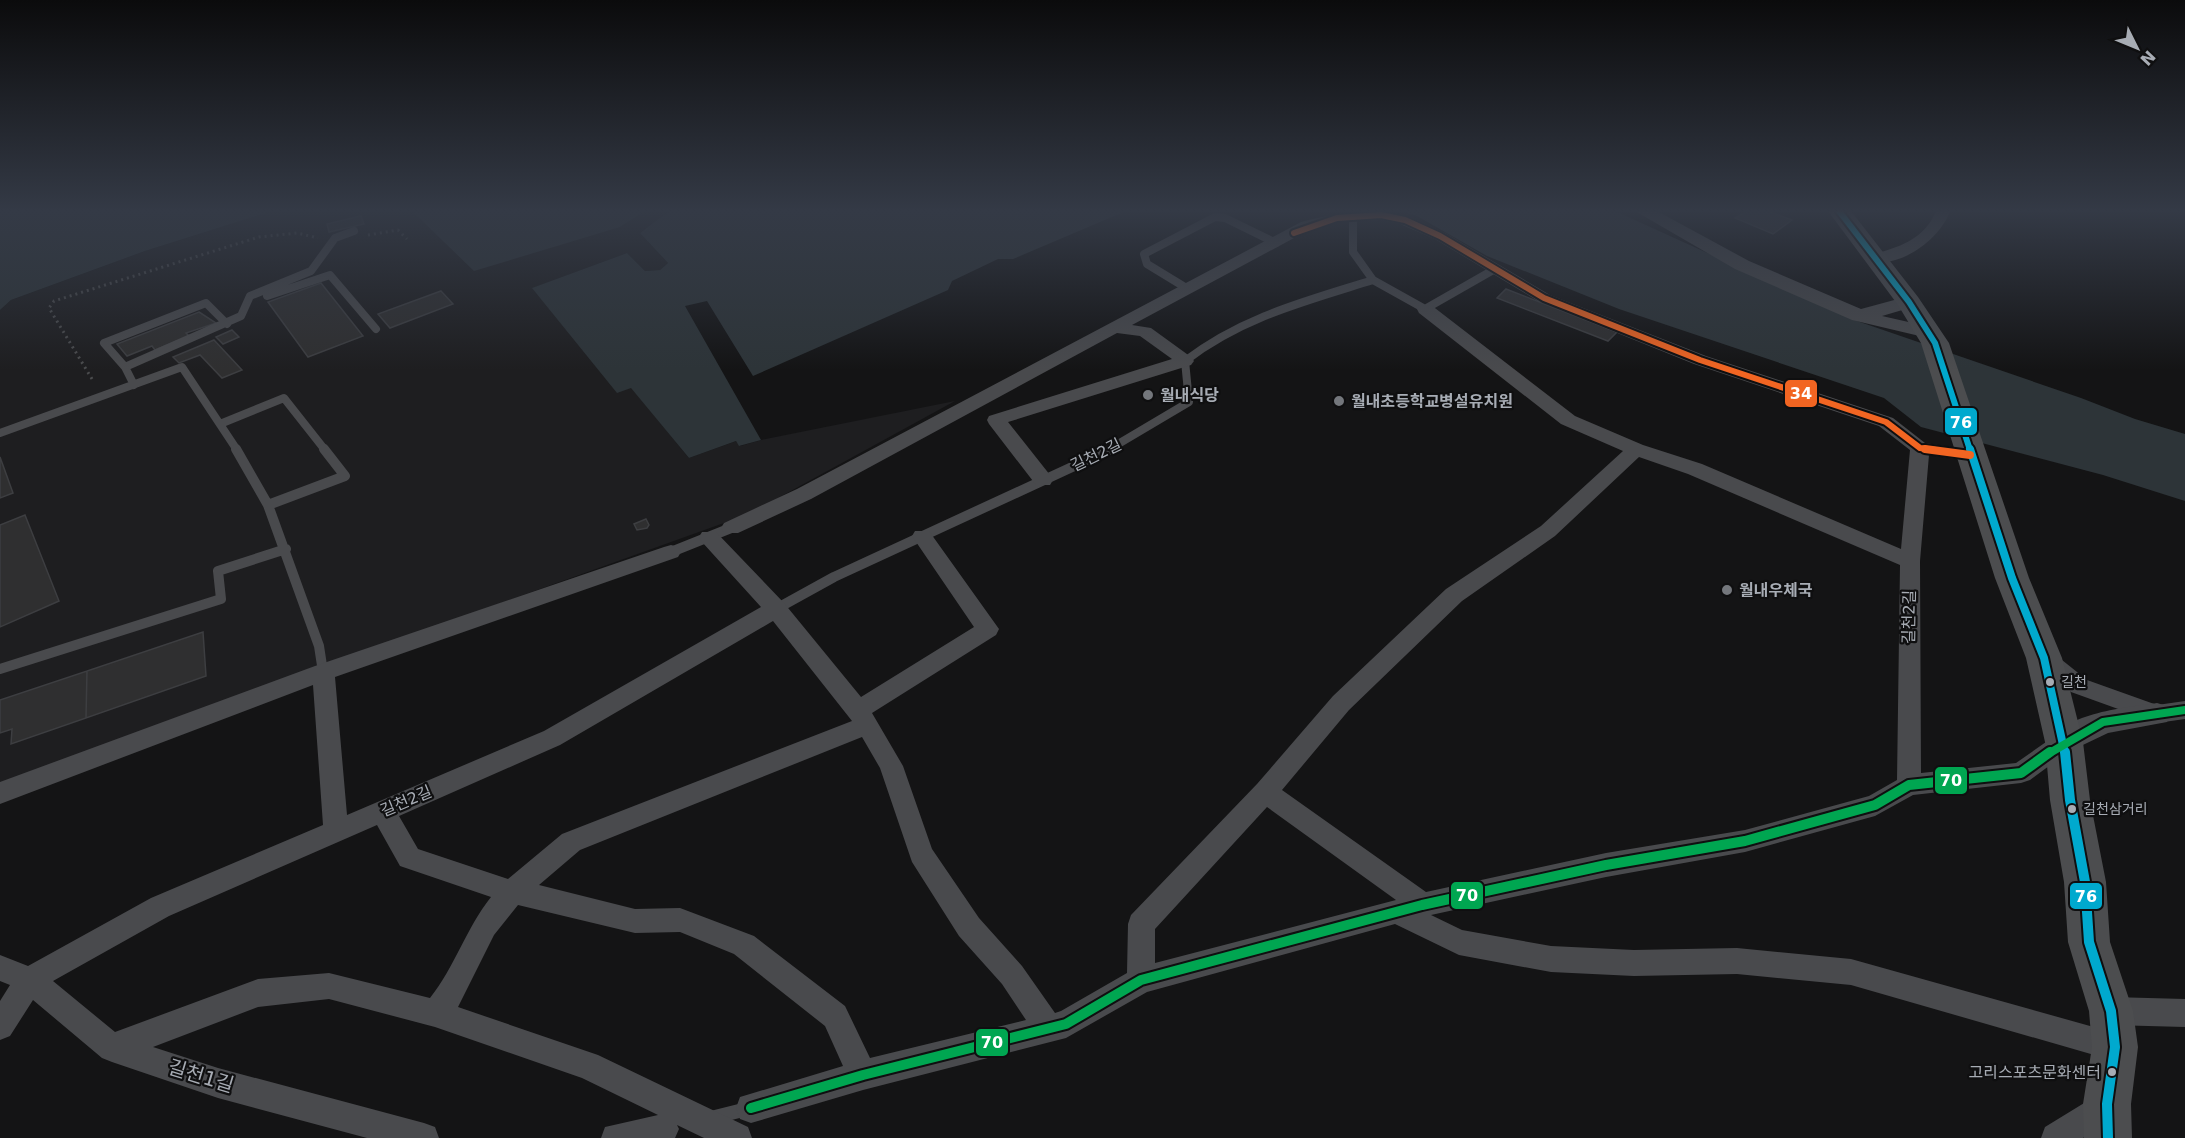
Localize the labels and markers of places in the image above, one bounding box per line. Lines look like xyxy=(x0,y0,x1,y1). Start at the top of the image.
place label: 월내식당 xyxy=(1160,386,1219,405)
marker: 월내식당 xyxy=(1141,388,1155,402)
place label: 월내초등학교병설유치원 xyxy=(1351,392,1513,411)
marker: 월내초등학교병설유치원 xyxy=(1332,394,1346,408)
place label: 월내우체국 xyxy=(1739,581,1813,600)
marker: 월내우체국 xyxy=(1720,583,1734,597)
place label: 길천 xyxy=(2061,674,2087,690)
marker: 길천 xyxy=(2044,676,2056,688)
place label: 길천삼거리 xyxy=(2083,801,2147,817)
marker: 길천삼거리 xyxy=(2066,803,2078,815)
place label: 고리스포츠문화센터 xyxy=(1969,1063,2101,1082)
marker: 고리스포츠문화센터 xyxy=(2106,1066,2118,1078)

